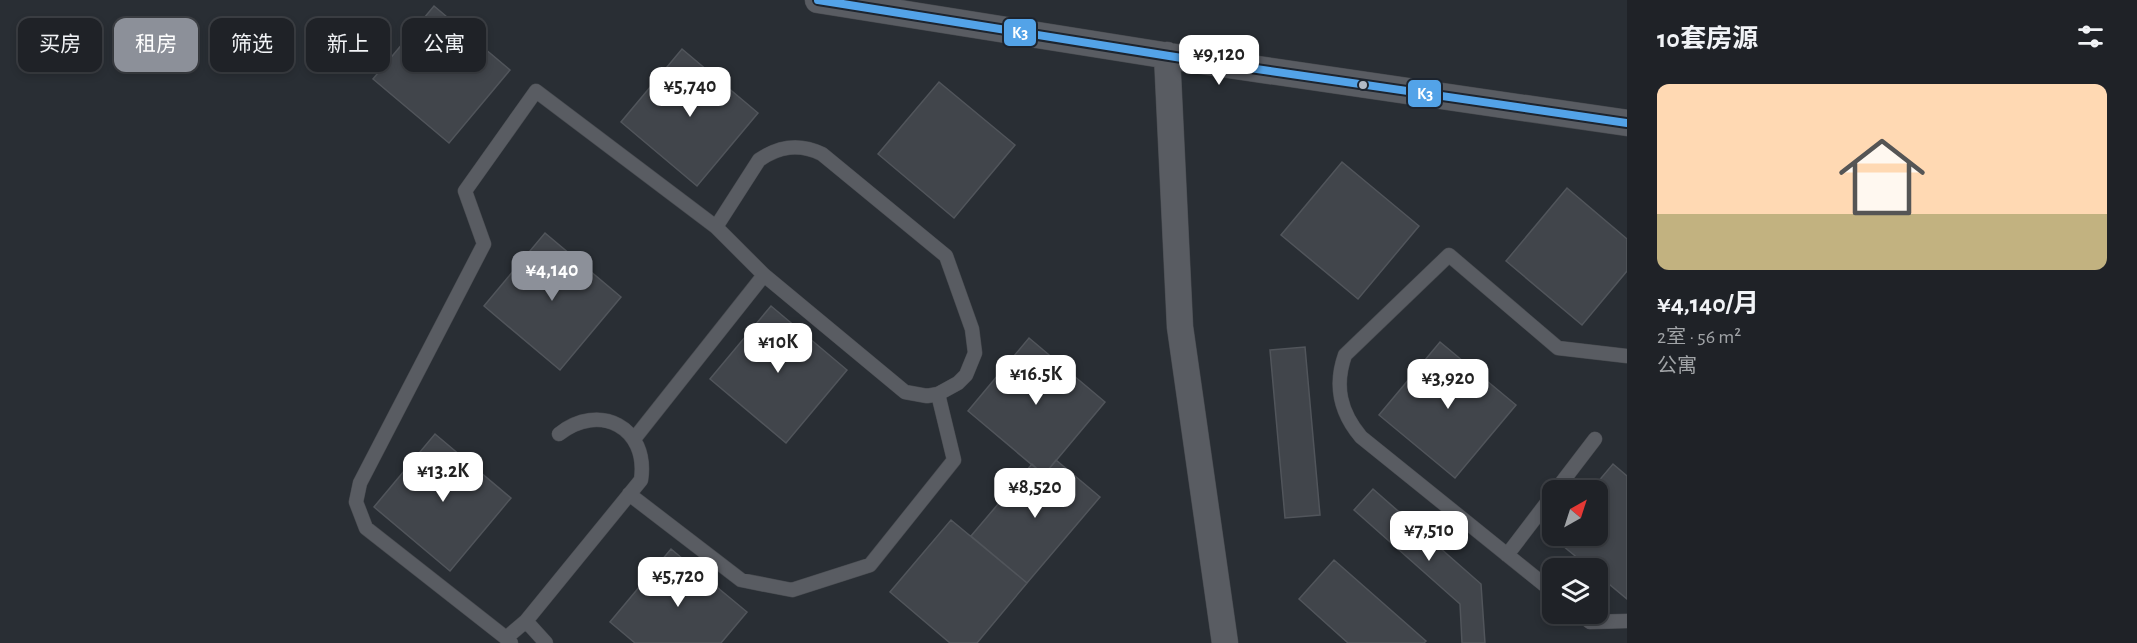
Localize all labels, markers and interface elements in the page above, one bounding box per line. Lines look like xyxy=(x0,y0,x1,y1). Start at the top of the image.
chip: 买房 xyxy=(18,18,102,72)
chip: 租房 xyxy=(114,18,198,72)
chip: 筛选 xyxy=(210,18,294,72)
chip: 新上 xyxy=(306,18,390,72)
chip: 公寓 xyxy=(402,18,486,72)
line badge: K3 xyxy=(1003,18,1037,47)
icon: filters xyxy=(2074,20,2107,53)
text: K3 xyxy=(1012,25,1028,41)
text: 10套房源 xyxy=(1657,26,1758,52)
pin: ¥9,120 xyxy=(1170,35,1268,86)
text: ¥9,120 xyxy=(1193,44,1245,64)
pin: ¥5,740 xyxy=(641,67,739,118)
text: ¥5,740 xyxy=(664,76,716,96)
unlabelled marker xyxy=(1357,79,1369,91)
line badge: K3 xyxy=(1407,79,1442,108)
text: K3 xyxy=(1417,86,1433,102)
icon: home xyxy=(1828,123,1936,231)
pin: ¥4,140 xyxy=(503,251,601,302)
text: ¥4,140 xyxy=(526,260,578,280)
text: ¥4,140/月 xyxy=(1657,291,1759,317)
pin: ¥10K xyxy=(742,323,814,374)
text: 2室 · 56 m² xyxy=(1657,327,1741,347)
text: ¥10K xyxy=(758,332,798,352)
pin: ¥16.5K xyxy=(987,355,1085,406)
text: 公寓 xyxy=(1657,356,1697,376)
pin: ¥3,920 xyxy=(1399,359,1497,410)
text: ¥16.5K xyxy=(1010,364,1062,384)
text: ¥3,920 xyxy=(1421,368,1475,388)
pin: ¥13.2K xyxy=(394,452,492,503)
text: ¥13.2K xyxy=(417,461,469,481)
pin: ¥8,520 xyxy=(986,468,1084,519)
text: ¥8,520 xyxy=(1008,477,1062,497)
north arrow xyxy=(1542,480,1608,546)
map controls xyxy=(1542,480,1608,624)
pin: ¥7,510 xyxy=(1380,511,1478,562)
text: ¥7,510 xyxy=(1404,520,1454,540)
pin: ¥5,720 xyxy=(629,557,727,608)
button: layers xyxy=(1542,558,1608,624)
text: ¥5,720 xyxy=(652,566,704,586)

